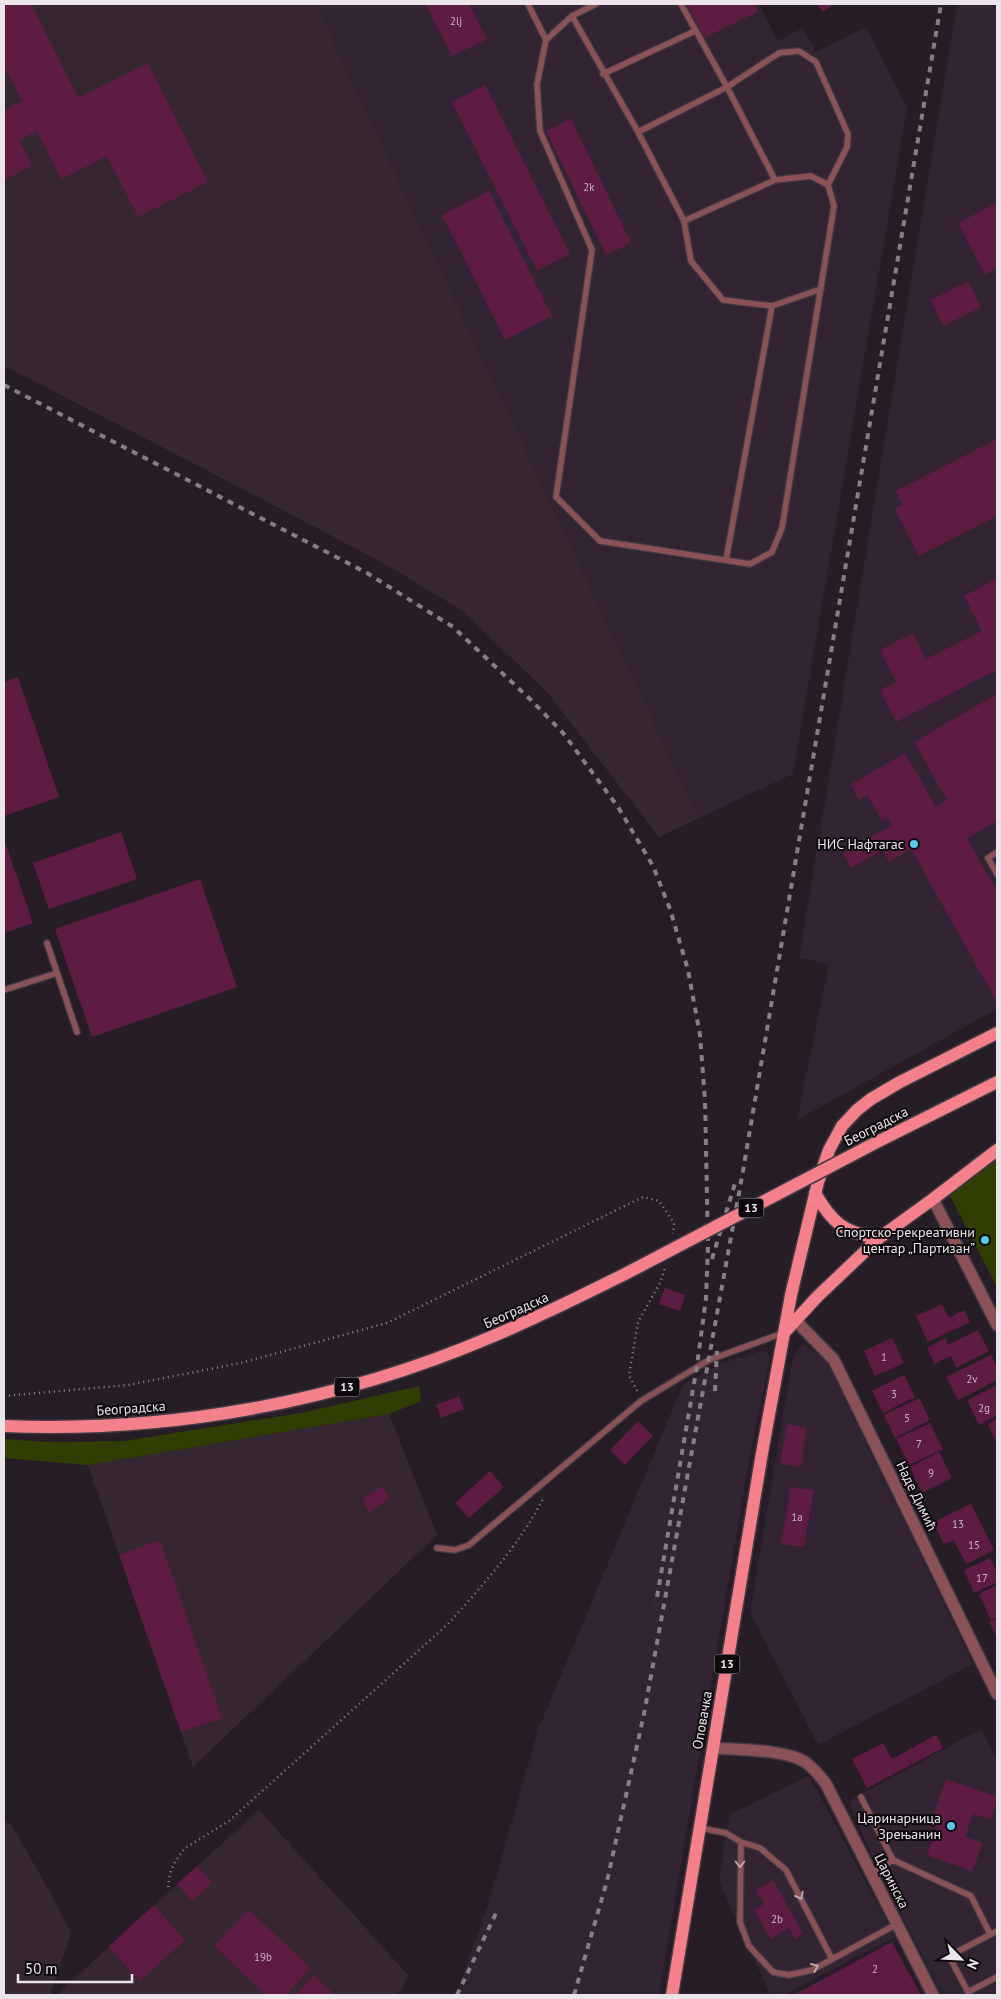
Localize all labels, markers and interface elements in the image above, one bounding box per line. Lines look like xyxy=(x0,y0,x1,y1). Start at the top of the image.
house number: 2lj xyxy=(450,14,462,28)
house number: 2k xyxy=(583,180,595,194)
place label: НИС Нафтагас xyxy=(817,835,904,853)
marker: НИС Нафтагас xyxy=(908,838,920,850)
street label: Београдска xyxy=(841,1102,911,1150)
road number: 13 xyxy=(738,1198,764,1218)
place label: Спортско-рекреативни центар „Партизан” xyxy=(836,1223,975,1257)
marker: Спортско-рекреативни центар „Партизан” xyxy=(979,1234,991,1246)
street label: Београдска xyxy=(481,1288,551,1332)
house number: 1 xyxy=(881,1350,887,1364)
house number: 2v xyxy=(966,1372,978,1386)
road number: 13 xyxy=(334,1378,360,1396)
house number: 3 xyxy=(891,1387,897,1401)
street label: Београдска xyxy=(96,1397,166,1419)
house number: 2g xyxy=(978,1401,990,1415)
house number: 5 xyxy=(904,1411,910,1425)
house number: 7 xyxy=(916,1437,922,1451)
street label: Наде Димић xyxy=(892,1458,942,1534)
house number: 9 xyxy=(928,1466,934,1480)
house number: 1a xyxy=(791,1510,803,1524)
house number: 13 xyxy=(952,1517,964,1531)
house number: 15 xyxy=(968,1538,980,1552)
house number: 17 xyxy=(976,1571,988,1585)
road number: 13 xyxy=(714,1655,740,1674)
street label: Оповачка xyxy=(688,1689,716,1751)
place label: Царинарница Зрењанин xyxy=(857,1809,941,1843)
marker: Царинарница Зрењанин xyxy=(945,1820,957,1832)
street label: Царинска xyxy=(871,1850,914,1912)
one-way arrow xyxy=(735,1860,745,1868)
one-way arrow xyxy=(793,1891,803,1900)
house number: 2b xyxy=(771,1912,783,1926)
north arrow xyxy=(936,1934,986,1984)
house number: 19b xyxy=(254,1950,272,1964)
scale bar xyxy=(18,1952,131,1984)
text: N xyxy=(963,1956,983,1972)
text: 50 m xyxy=(25,1959,58,1978)
house number: 2 xyxy=(872,1962,878,1976)
one-way arrow xyxy=(810,1964,819,1974)

